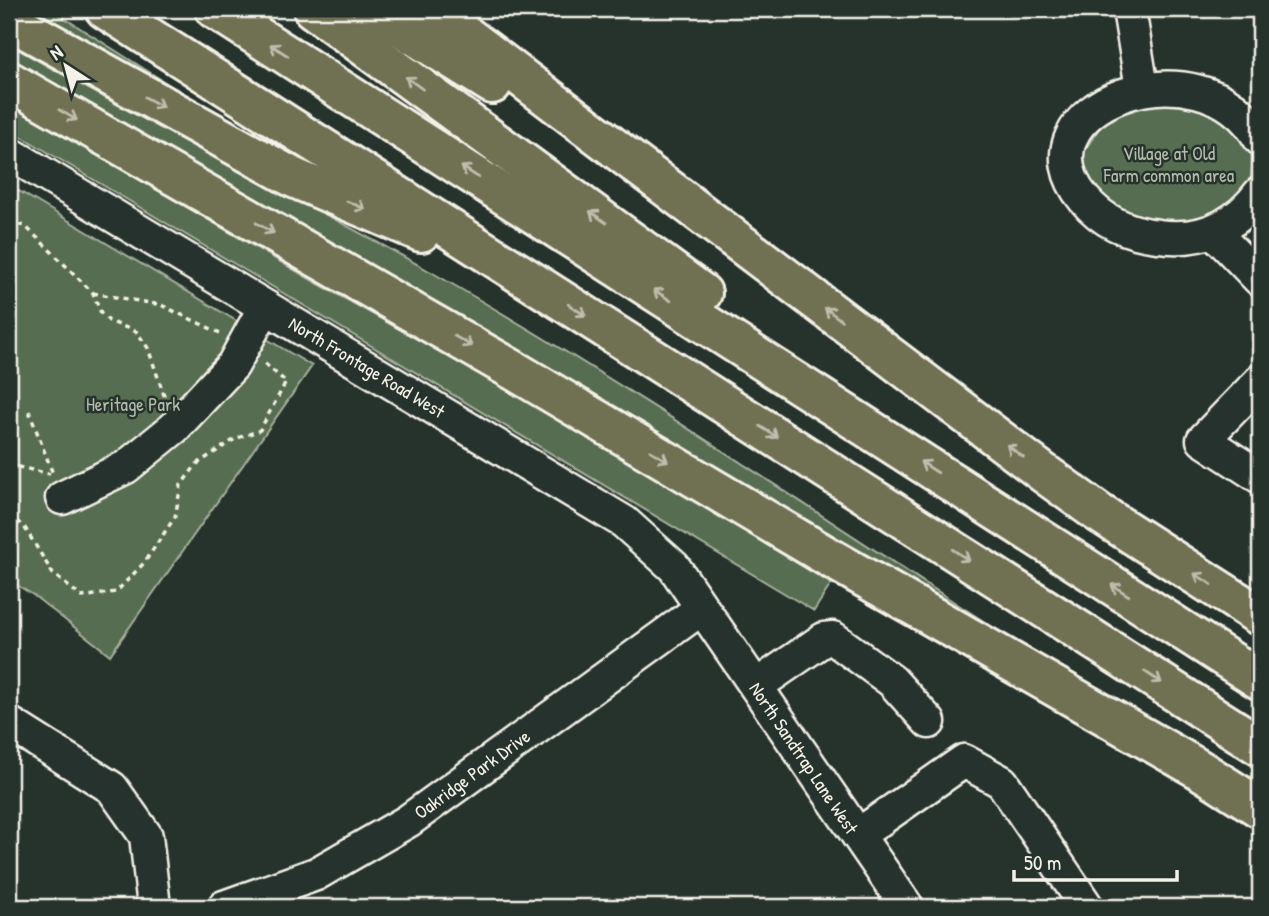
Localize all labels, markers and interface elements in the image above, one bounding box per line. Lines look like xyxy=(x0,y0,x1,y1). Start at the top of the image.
north arrow xyxy=(32,32,102,102)
text: N xyxy=(44,39,68,66)
one-way arrow xyxy=(269,42,289,56)
one-way arrow xyxy=(405,75,424,90)
one-way arrow xyxy=(143,95,164,109)
one-way arrow xyxy=(57,109,78,122)
park label: Village at Old Farm common area xyxy=(1103,140,1235,188)
one-way arrow xyxy=(461,165,480,180)
one-way arrow xyxy=(345,199,367,212)
one-way arrow xyxy=(589,209,608,224)
one-way arrow xyxy=(255,221,275,235)
one-way arrow xyxy=(652,288,672,302)
one-way arrow xyxy=(567,303,587,317)
one-way arrow xyxy=(824,307,843,322)
street label: North Frontage Road West xyxy=(284,310,450,424)
one-way arrow xyxy=(452,334,472,348)
park label: Heritage Park xyxy=(86,391,180,417)
one-way arrow xyxy=(759,426,779,440)
one-way arrow xyxy=(1006,444,1025,458)
one-way arrow xyxy=(648,450,668,464)
one-way arrow xyxy=(920,460,940,474)
one-way arrow xyxy=(951,547,970,562)
one-way arrow xyxy=(1193,572,1213,586)
one-way arrow xyxy=(1111,583,1131,597)
one-way arrow xyxy=(1142,671,1162,685)
street label: North Sandtrap Lane West xyxy=(743,677,865,839)
street label: Oakridge Park Drive xyxy=(409,723,535,825)
scale bar xyxy=(1014,839,1176,883)
text: 50 m xyxy=(1024,848,1061,877)

